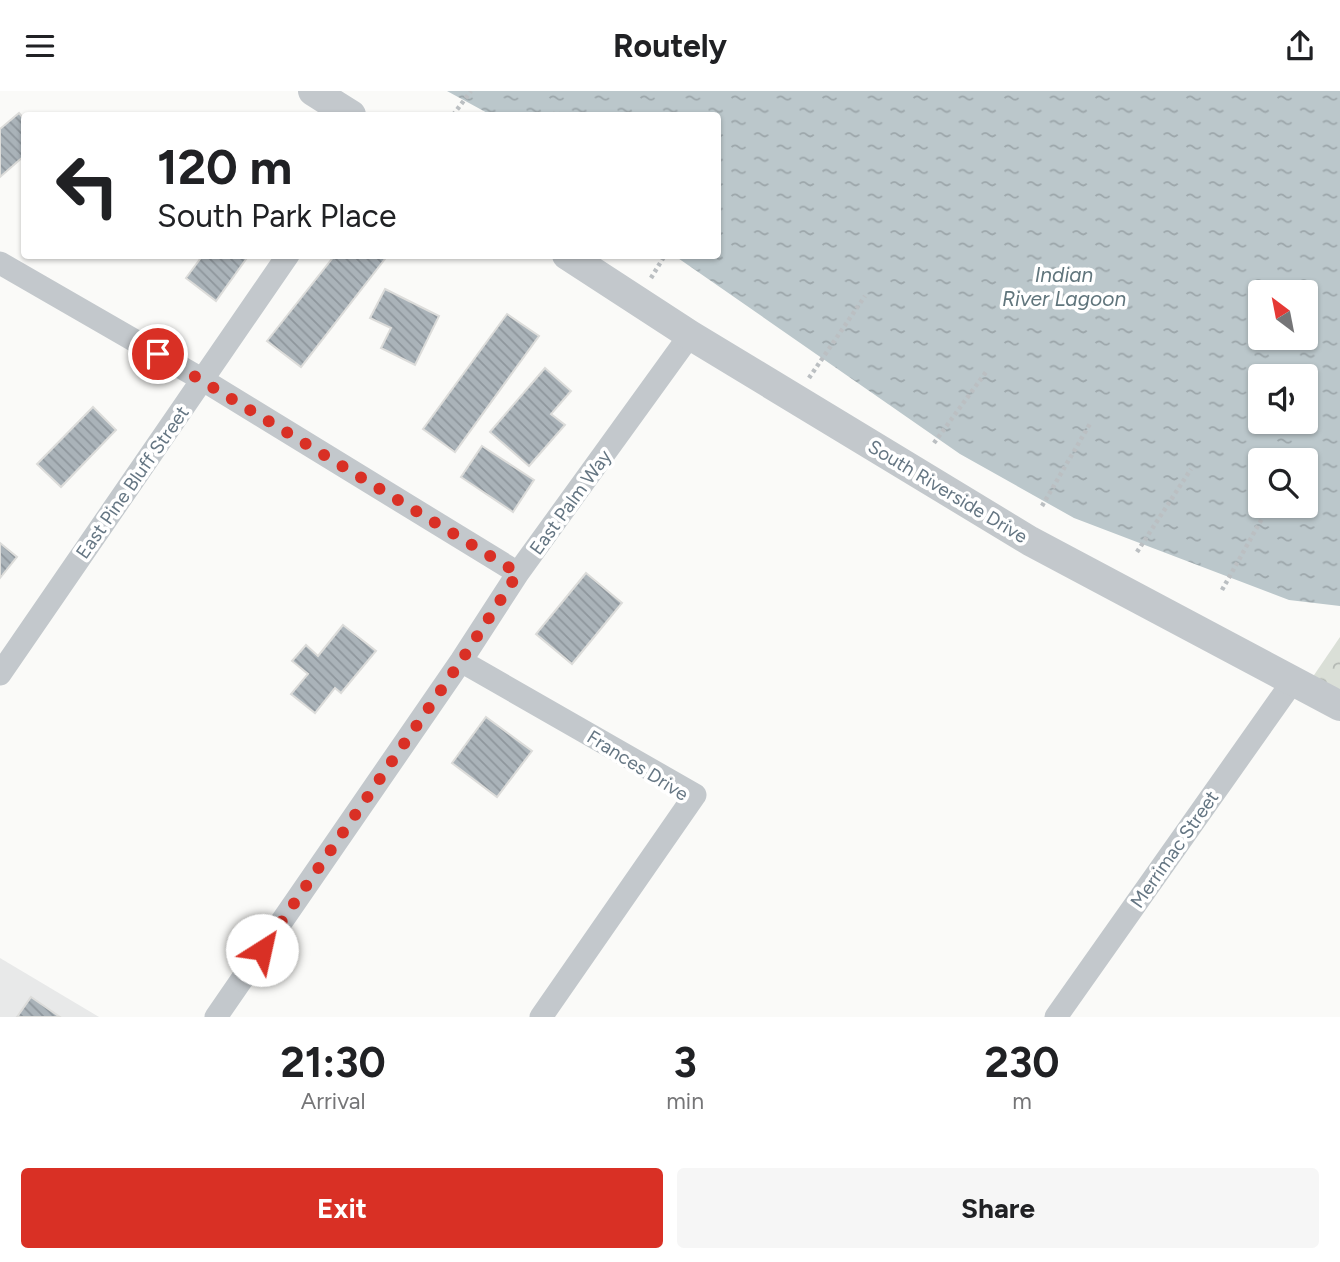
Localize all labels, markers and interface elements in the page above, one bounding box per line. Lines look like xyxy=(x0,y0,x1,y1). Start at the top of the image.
icon: menu xyxy=(21,27,59,65)
text: Routely xyxy=(613,27,727,65)
icon: share xyxy=(1281,27,1319,65)
text: 120 m xyxy=(157,137,292,196)
icon: left xyxy=(42,140,133,231)
text: South Park Place xyxy=(157,197,396,235)
water label: Indian River Lagoon xyxy=(1002,262,1126,311)
north arrow xyxy=(1248,280,1318,350)
map controls xyxy=(1248,280,1318,518)
pin xyxy=(128,324,188,384)
icon: arrive xyxy=(139,335,177,373)
button: sound xyxy=(1248,364,1318,434)
street label: East Pine Bluff Street xyxy=(71,402,194,563)
street label: South Riverside Drive xyxy=(864,435,1032,548)
street label: East Palm Way xyxy=(525,445,616,559)
button: search xyxy=(1248,448,1318,518)
street label: Frances Drive xyxy=(583,725,693,806)
street label: Merrimac Street xyxy=(1125,786,1223,912)
position arrow xyxy=(225,913,299,987)
text: 21:30 xyxy=(281,1037,386,1088)
text: 3 xyxy=(673,1037,697,1088)
text: 230 xyxy=(985,1037,1059,1088)
text: Arrival xyxy=(301,1087,366,1115)
text: min xyxy=(666,1087,704,1115)
text: m xyxy=(1012,1087,1032,1115)
button: Exit xyxy=(21,1168,663,1248)
button: Share xyxy=(677,1168,1319,1248)

